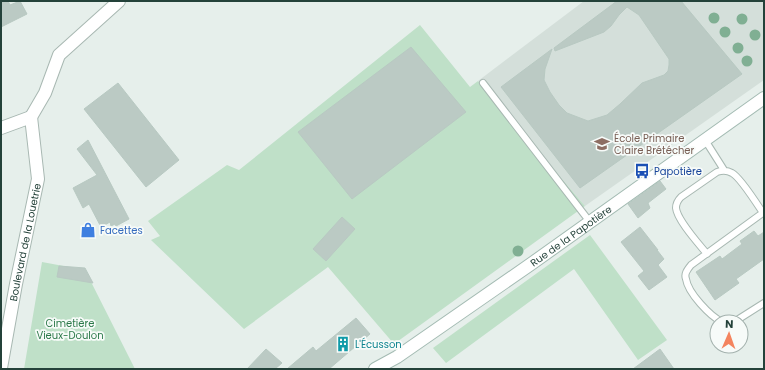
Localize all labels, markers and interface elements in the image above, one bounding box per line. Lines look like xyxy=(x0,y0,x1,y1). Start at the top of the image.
place label: École Primaire Claire Brétécher xyxy=(614,131,695,158)
school or university icon: École Primaire Claire Brétécher xyxy=(593,135,611,153)
bus stop icon: Papotière xyxy=(633,162,651,180)
place label: Papotière xyxy=(654,164,702,179)
street label: Boulevard de la Louetrie xyxy=(6,182,44,302)
street label: Rue de la Papotière xyxy=(527,201,615,270)
shop icon: Facettes xyxy=(79,221,97,239)
place label: Facettes xyxy=(100,223,143,238)
north arrow xyxy=(709,314,749,354)
park label: Cimetière Vieux-Doulon xyxy=(36,316,104,343)
text: N xyxy=(725,316,734,332)
building icon: L'Écusson xyxy=(334,335,352,353)
place label: L'Écusson xyxy=(355,337,402,352)

